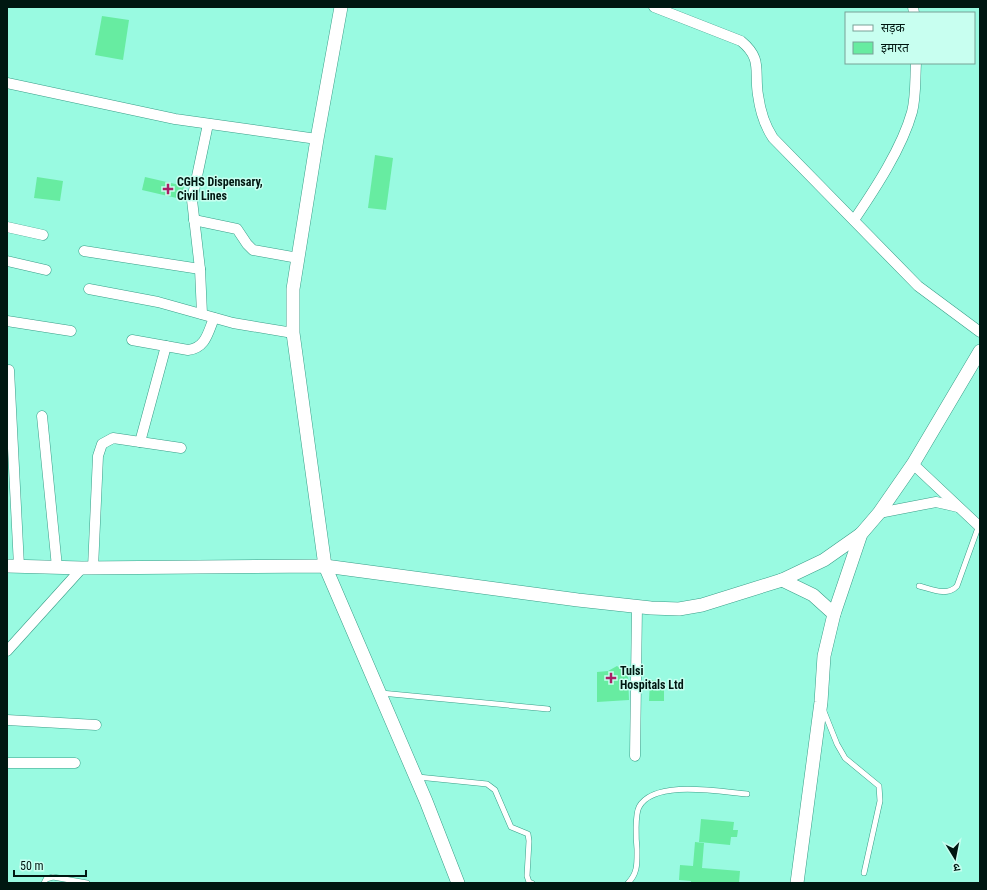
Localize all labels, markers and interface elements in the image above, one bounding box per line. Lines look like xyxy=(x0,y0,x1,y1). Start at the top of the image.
legend xyxy=(845,12,975,64)
text: सड़क xyxy=(881,21,906,35)
text: इमारत xyxy=(881,41,910,55)
place label: CGHS Dispensary, Civil Lines xyxy=(177,175,263,203)
marker: CGHS Dispensary, Civil Lines xyxy=(162,183,174,195)
place label: Tulsi Hospitals Ltd xyxy=(620,664,684,692)
marker: Tulsi Hospitals Ltd xyxy=(605,672,617,684)
north arrow xyxy=(935,838,975,878)
scale bar xyxy=(14,852,86,878)
text: 50 m xyxy=(20,859,44,873)
text: उ xyxy=(952,860,961,874)

